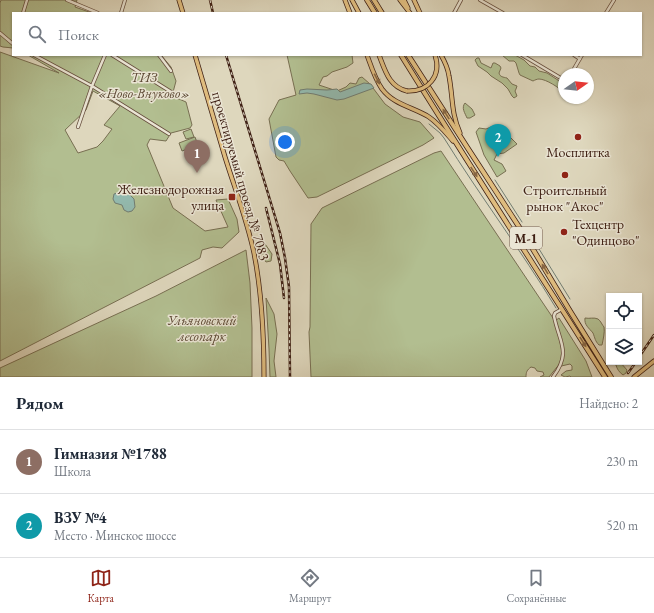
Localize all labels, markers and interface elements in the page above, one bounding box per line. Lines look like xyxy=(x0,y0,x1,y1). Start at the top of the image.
search box xyxy=(12,12,642,56)
icon: search xyxy=(26,23,48,45)
text: Поиск xyxy=(58,25,99,44)
park label: ТИЗ «Ново-Внуково» xyxy=(98,68,190,102)
north arrow xyxy=(558,68,594,104)
one-way arrow xyxy=(374,73,380,84)
street label: проектируемый проезд № 7083 xyxy=(208,89,274,263)
one-way arrow xyxy=(442,108,449,120)
pin: 2 xyxy=(485,124,511,157)
your location xyxy=(275,132,295,152)
marker: Мосплитка xyxy=(573,132,583,142)
pin: 1 xyxy=(184,140,210,173)
place label: Мосплитка xyxy=(546,143,610,161)
one-way arrow xyxy=(470,167,478,178)
marker: Строительный рынок "Акос" xyxy=(560,170,570,180)
place label: Железнодорожная улица xyxy=(117,180,224,214)
place label: Строительный рынок "Акос" xyxy=(523,181,608,215)
marker: Железнодорожная улица xyxy=(227,192,237,202)
place label: Техцентр "Одинцово" xyxy=(572,215,640,249)
road number: М-1 xyxy=(510,227,542,249)
marker: Техцентр "Одинцово" xyxy=(559,227,569,237)
one-way arrow xyxy=(542,263,549,275)
map controls xyxy=(606,293,642,365)
button: locate xyxy=(606,293,642,329)
park label: Ульяновский лесопарк xyxy=(167,311,237,345)
button: layers xyxy=(606,329,642,365)
one-way arrow xyxy=(579,336,587,347)
text: Рядом xyxy=(16,392,64,414)
text: Найдено: 2 xyxy=(579,395,638,412)
text: Гимназия №1788 xyxy=(54,444,167,463)
text: 1 xyxy=(26,453,32,470)
text: 230 m xyxy=(607,453,638,470)
text: Школа xyxy=(54,463,91,480)
text: ВЗУ №4 xyxy=(54,508,107,527)
text: 2 xyxy=(26,517,32,534)
text: 520 m xyxy=(607,517,638,534)
text: Место · Минское шоссе xyxy=(54,527,176,544)
tab: Карта xyxy=(88,567,114,605)
tab: Маршрут xyxy=(289,567,331,605)
tab: Сохранённые xyxy=(506,567,566,605)

